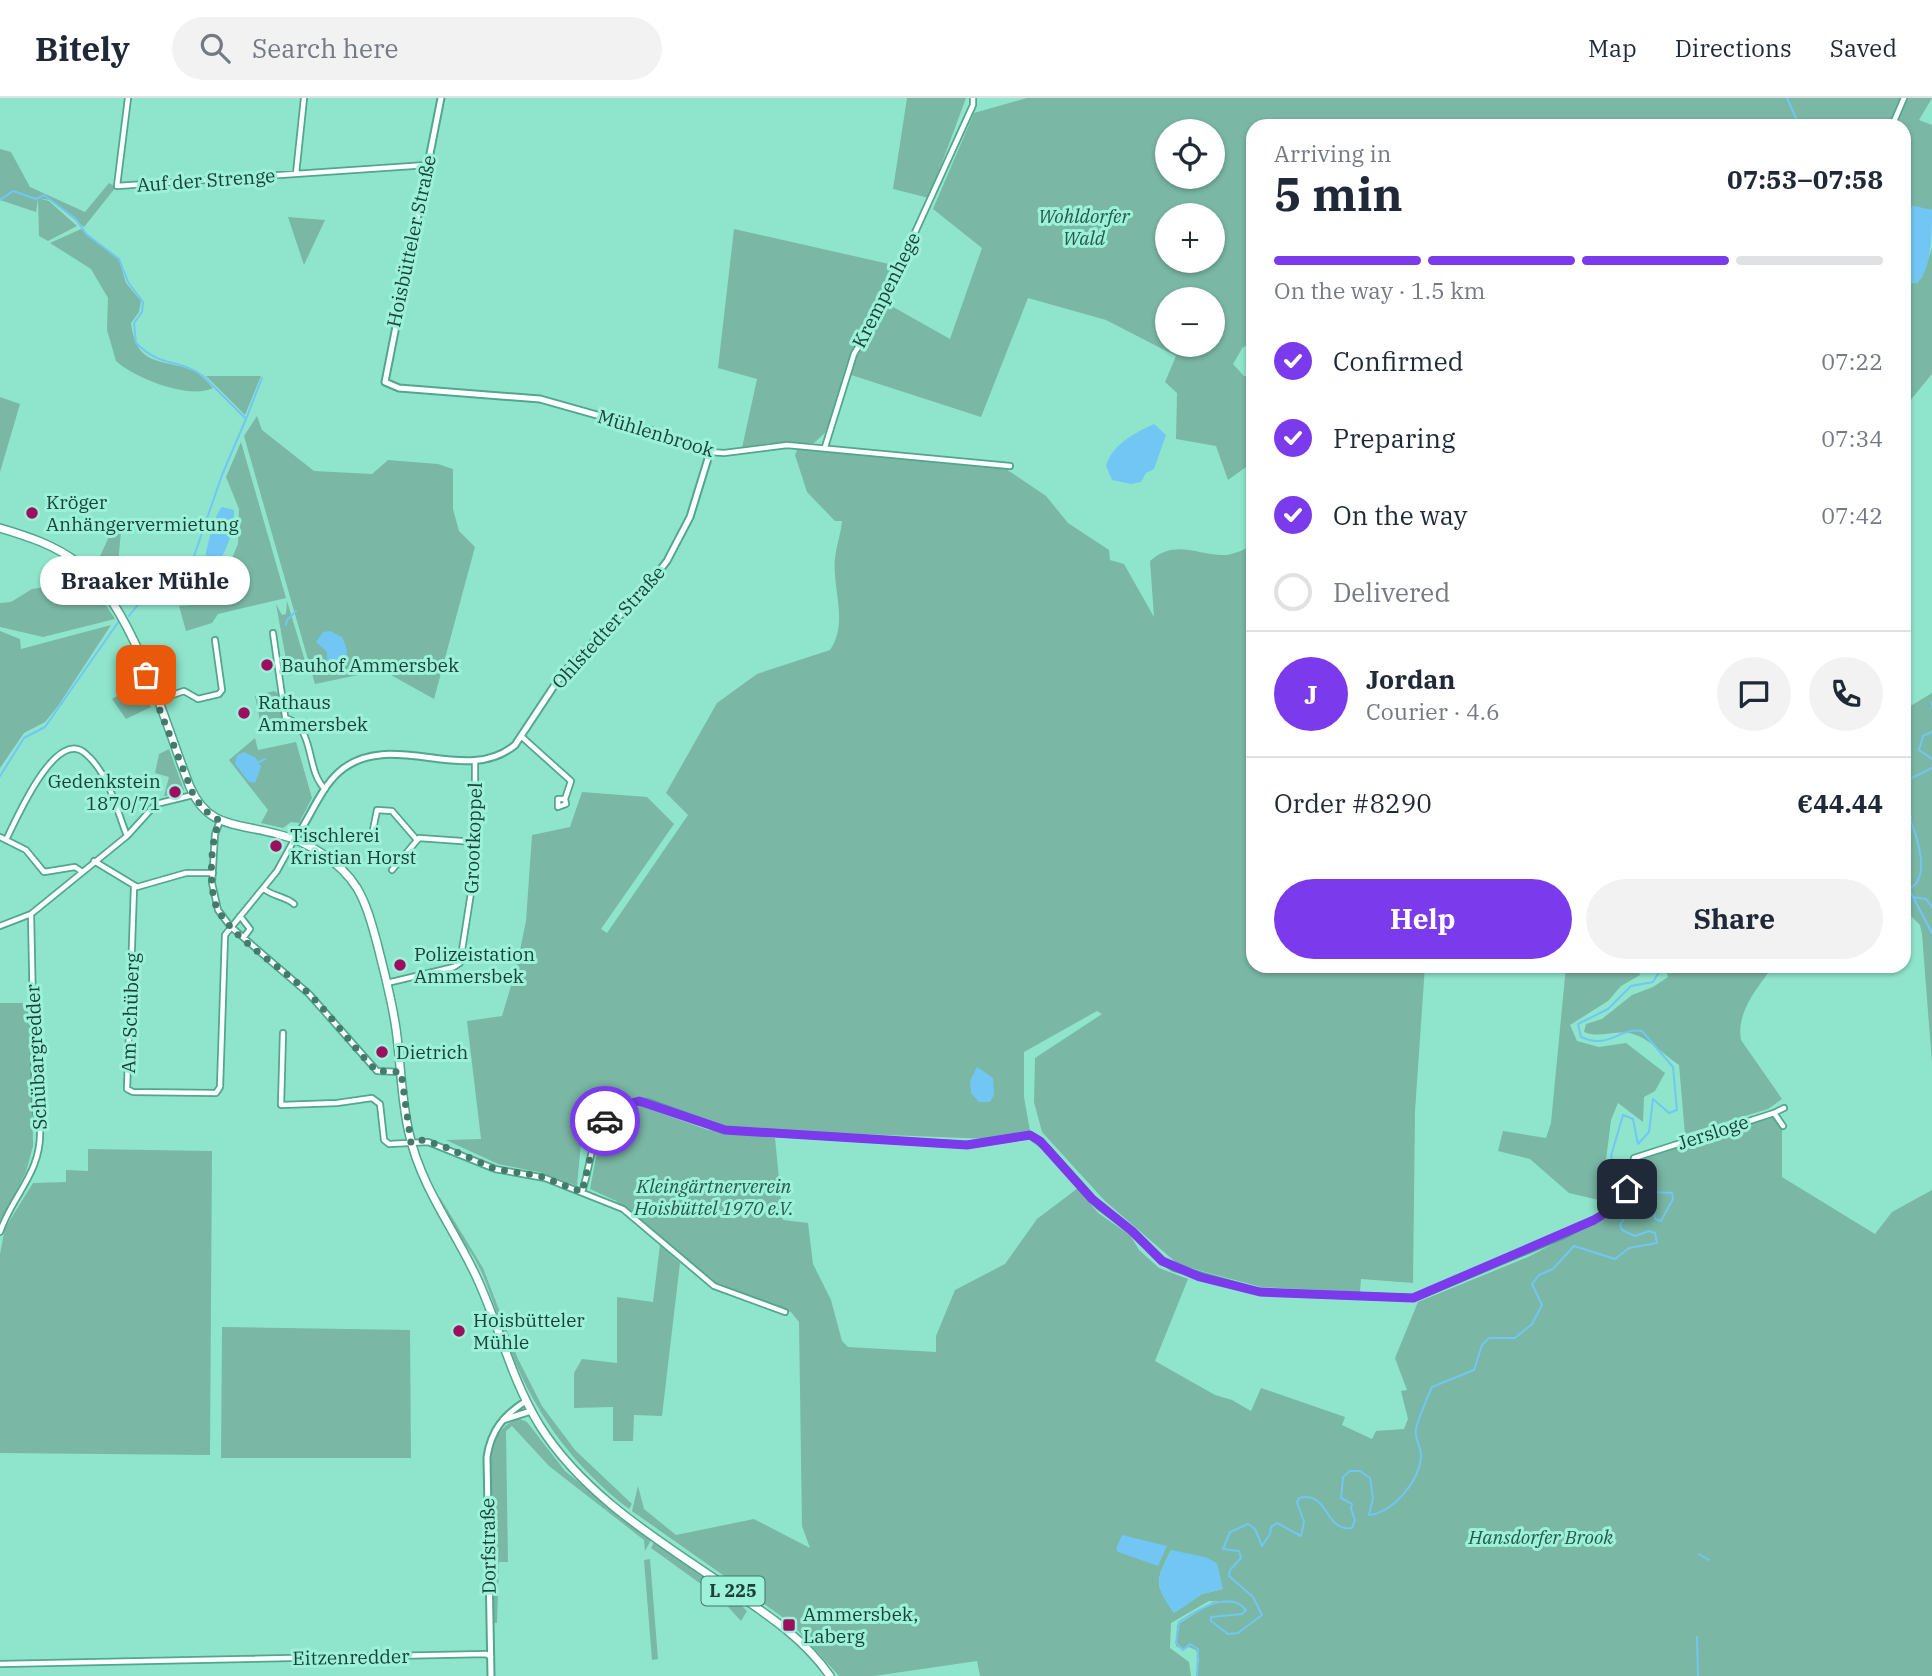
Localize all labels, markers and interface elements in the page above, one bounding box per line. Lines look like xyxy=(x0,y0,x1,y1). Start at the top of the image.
search box xyxy=(172,17,662,80)
text: Bitely xyxy=(35,27,130,70)
icon: search xyxy=(196,29,234,67)
text: Search here xyxy=(252,31,398,65)
text: Map xyxy=(1588,32,1637,64)
text: Directions xyxy=(1675,32,1792,64)
text: Saved xyxy=(1830,32,1897,64)
map controls xyxy=(1155,119,1225,357)
button: locate xyxy=(1155,119,1225,189)
text: Arriving in xyxy=(1274,138,1391,168)
street label: Hoisbütteler Straße xyxy=(381,153,441,329)
text: 07:53–07:58 xyxy=(1727,162,1883,196)
street label: Auf der Strenge xyxy=(136,163,276,197)
text: 5 min xyxy=(1274,164,1403,224)
button: + xyxy=(1155,203,1225,273)
park label: Wohldorfer Wald xyxy=(1038,204,1131,250)
street label: Krempenhege xyxy=(847,228,925,352)
text: On the way · 1.5 km xyxy=(1274,275,1486,305)
button: − xyxy=(1155,287,1225,357)
icon: check xyxy=(1274,342,1312,380)
text: Confirmed xyxy=(1333,344,1464,378)
text: 07:22 xyxy=(1821,346,1883,376)
street label: Mühlenbrook xyxy=(595,404,717,462)
icon: check xyxy=(1274,419,1312,457)
text: Preparing xyxy=(1333,421,1455,455)
text: 07:34 xyxy=(1821,423,1883,453)
place label: Kröger Anhängervermietung xyxy=(46,490,239,536)
icon: check xyxy=(1274,496,1312,534)
text: On the way xyxy=(1333,498,1467,532)
text: 07:42 xyxy=(1821,500,1883,530)
marker: Kröger Anhängervermietung xyxy=(24,505,40,521)
callout: Braaker Mühle xyxy=(41,556,251,605)
street label: Ohlstedter Straße xyxy=(546,560,670,694)
text: Braaker Mühle xyxy=(61,565,229,595)
text: Delivered xyxy=(1333,575,1450,609)
pin xyxy=(116,645,176,705)
place label: Bauhof Ammersbek xyxy=(281,653,459,677)
icon: bag xyxy=(127,656,165,694)
marker: Bauhof Ammersbek xyxy=(259,657,275,673)
button: chat xyxy=(1717,657,1791,731)
button: phone xyxy=(1809,657,1883,731)
text: Jordan xyxy=(1366,662,1456,696)
text: J xyxy=(1304,677,1318,711)
place label: Rathaus Ammersbek xyxy=(258,690,368,736)
text: Courier · 4.6 xyxy=(1366,696,1500,726)
marker: Rathaus Ammersbek xyxy=(236,705,252,721)
place label: Gedenkstein 1870/71 xyxy=(48,769,161,815)
street label: Grootkoppel xyxy=(459,782,487,894)
marker: Gedenkstein 1870/71 xyxy=(167,784,183,800)
text: Order #8290 xyxy=(1274,786,1432,820)
text: €44.44 xyxy=(1797,786,1883,820)
place label: Tischlerei Kristian Horst xyxy=(290,823,417,869)
marker: Tischlerei Kristian Horst xyxy=(268,838,284,854)
button: Help xyxy=(1274,879,1572,959)
button: Share xyxy=(1586,879,1883,959)
place label: Polizeistation Ammersbek xyxy=(414,942,535,988)
street label: Am Schüberg xyxy=(116,952,144,1074)
marker: Polizeistation Ammersbek xyxy=(392,957,408,973)
street label: Schübargredder xyxy=(20,983,52,1130)
place label: Dietrich xyxy=(396,1040,468,1064)
marker: Dietrich xyxy=(374,1044,390,1060)
courier xyxy=(570,1086,640,1156)
icon: car xyxy=(586,1102,624,1140)
street label: Jersloge xyxy=(1674,1109,1752,1155)
pin xyxy=(1597,1159,1657,1219)
icon: home xyxy=(1608,1170,1646,1208)
park label: Kleingärtnerverein Hoisbüttel 1970 e.V. xyxy=(633,1174,794,1220)
place label: Hoisbütteler Mühle xyxy=(473,1308,585,1354)
marker: Hoisbütteler Mühle xyxy=(451,1323,467,1339)
street label: Dorfstraße xyxy=(475,1498,501,1594)
park label: Hansdorfer Brook xyxy=(1468,1525,1614,1549)
road number: L 225 xyxy=(702,1576,764,1606)
place label: Ammersbek, Laberg xyxy=(803,1602,918,1648)
marker: Ammersbek, Laberg xyxy=(781,1617,797,1633)
street label: Eitzenredder xyxy=(292,1644,410,1670)

